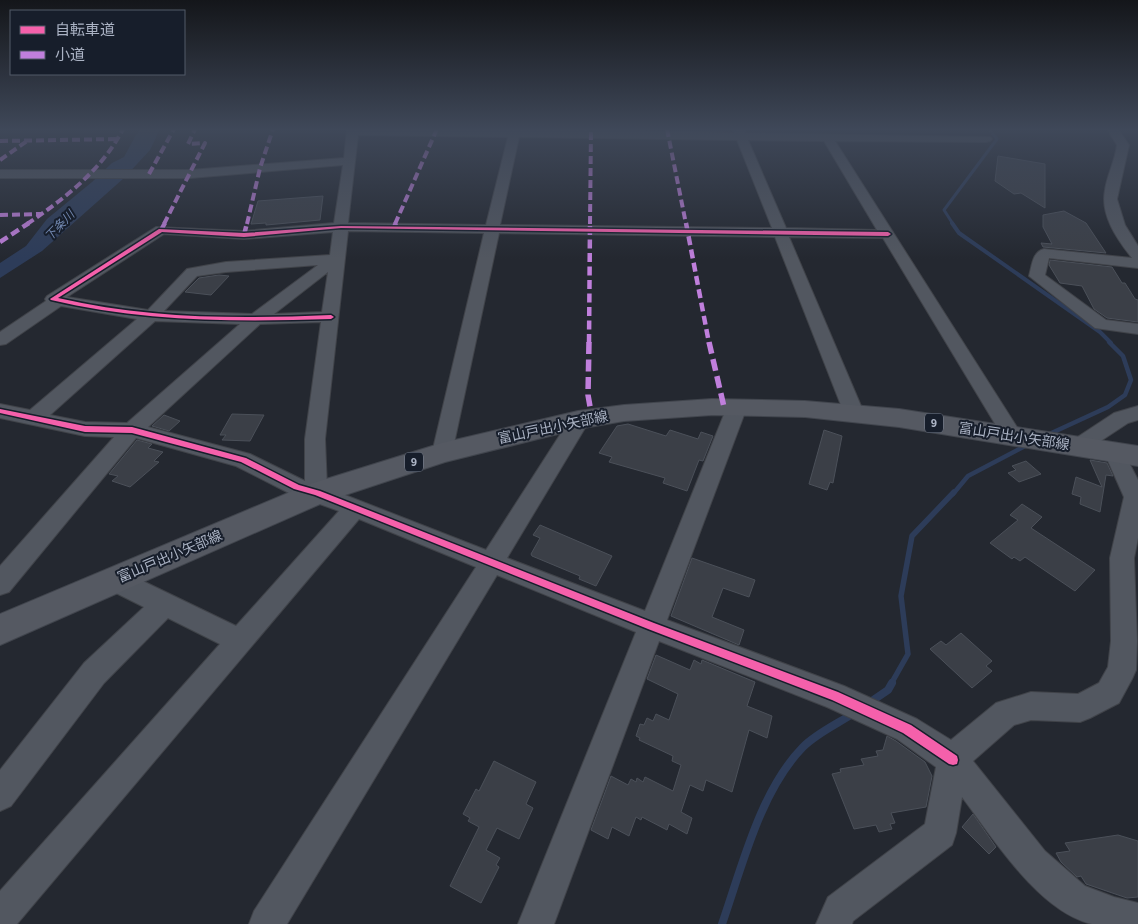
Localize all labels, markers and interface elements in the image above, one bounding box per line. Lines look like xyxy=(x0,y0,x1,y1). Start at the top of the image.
legend xyxy=(10,10,185,75)
text: 自転車道 xyxy=(55,20,115,41)
text: 小道 xyxy=(55,45,85,66)
water label: 下条川 xyxy=(41,206,80,245)
street label: 富山戸出小矢部線 xyxy=(496,407,610,449)
road number: 9 xyxy=(925,413,943,432)
street label: 富山戸出小矢部線 xyxy=(957,418,1071,456)
road number: 9 xyxy=(405,452,423,472)
street label: 富山戸出小矢部線 xyxy=(115,526,225,588)

